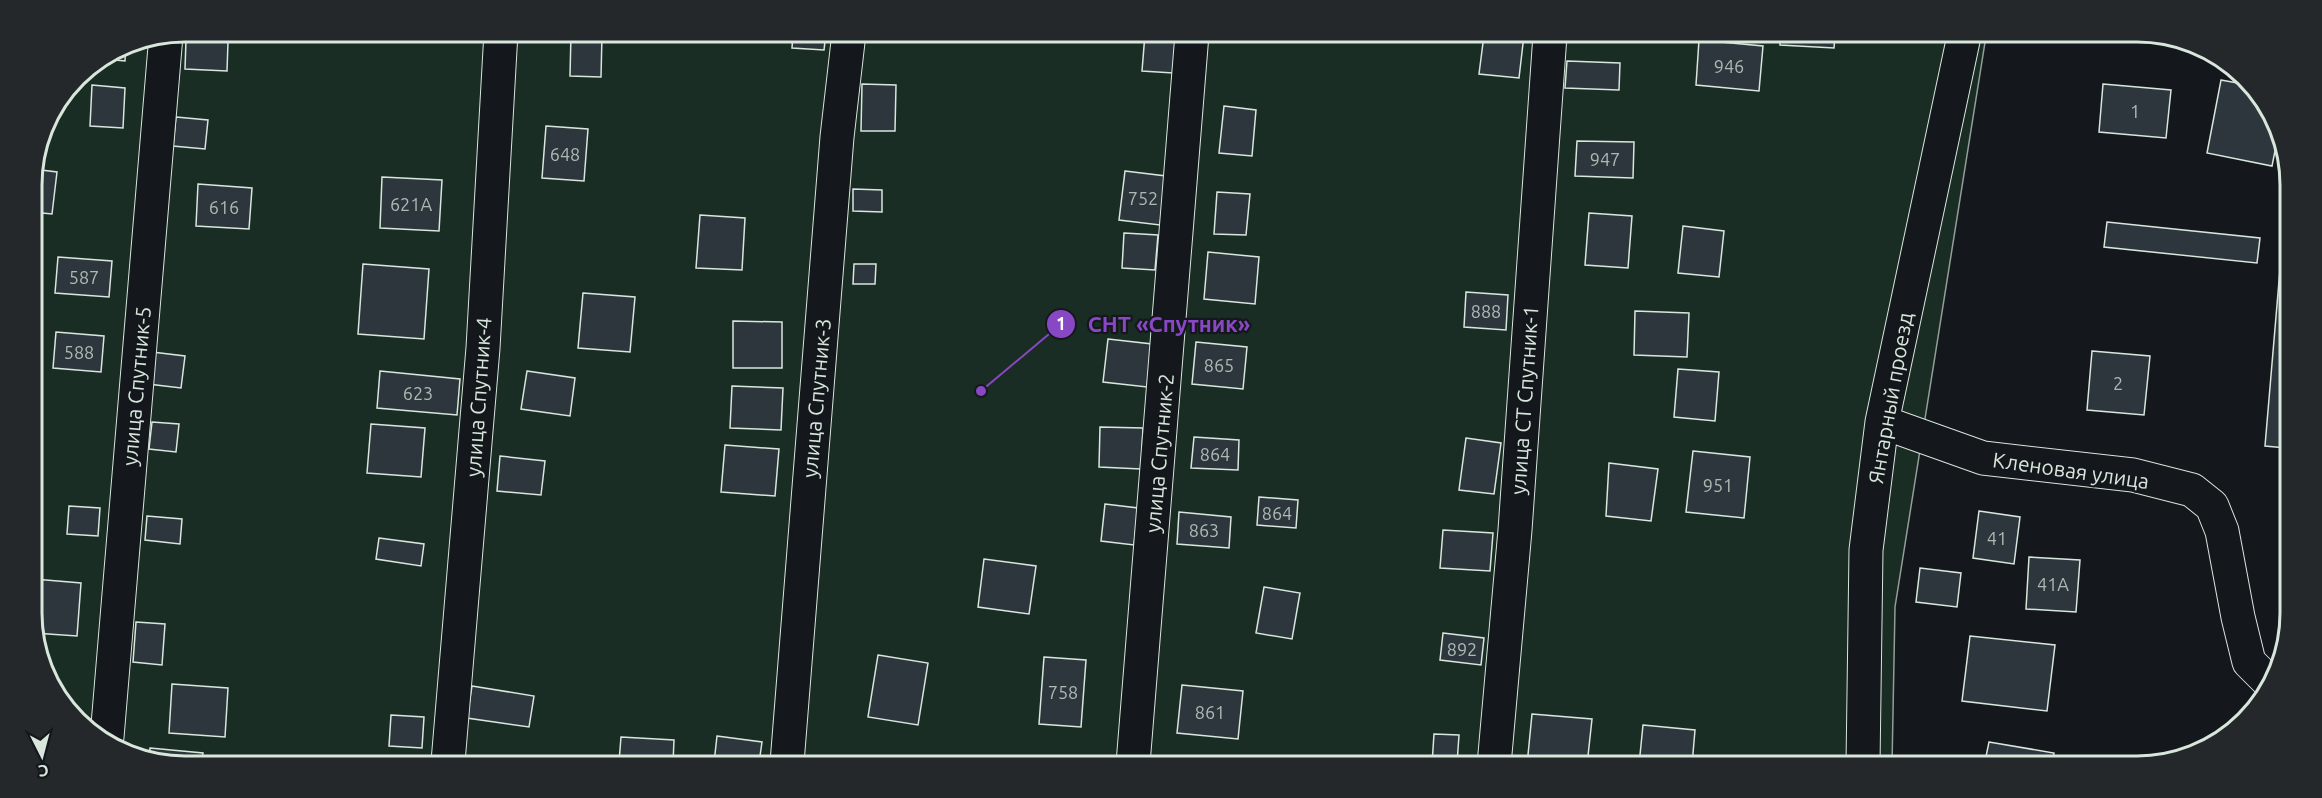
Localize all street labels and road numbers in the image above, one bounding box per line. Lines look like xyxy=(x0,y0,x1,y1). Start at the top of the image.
street label: улица СТ Спутник-1 xyxy=(1505,304,1543,496)
street label: улица Спутник-5 xyxy=(117,305,155,467)
street label: Янтарный проезд xyxy=(1863,310,1917,486)
street label: улица Спутник-4 xyxy=(460,316,496,478)
street label: улица Спутник-3 xyxy=(797,317,835,479)
street label: улица Спутник-2 xyxy=(1140,372,1178,534)
street label: Кленовая улица xyxy=(1991,447,2151,493)

